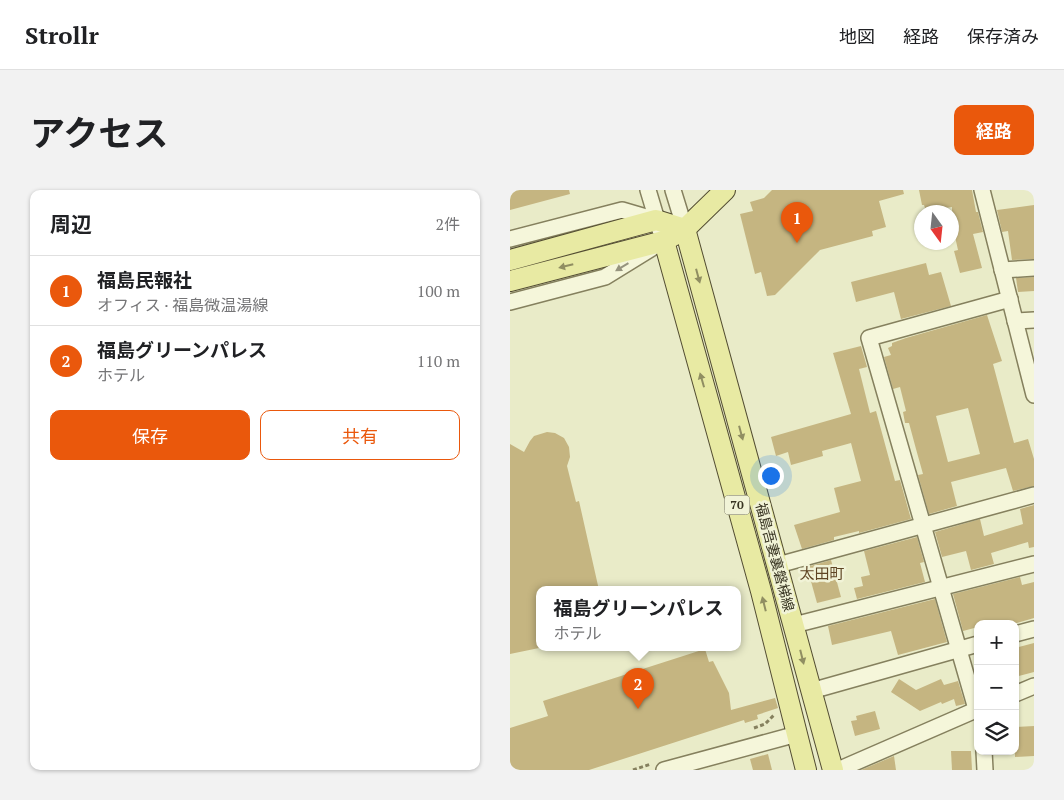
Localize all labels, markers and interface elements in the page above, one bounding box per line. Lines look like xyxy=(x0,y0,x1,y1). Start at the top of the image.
text: Strollr xyxy=(25,19,99,51)
text: 地図 xyxy=(839,24,875,48)
text: 経路 xyxy=(903,24,939,48)
text: 保存済み xyxy=(967,24,1039,48)
button: 経路 xyxy=(954,105,1034,155)
text: アクセス xyxy=(30,110,168,156)
pin: 1 xyxy=(781,202,813,243)
north arrow xyxy=(914,205,959,250)
text: 周辺 xyxy=(50,210,92,238)
text: 2件 xyxy=(435,213,460,235)
one-way arrow xyxy=(616,262,629,271)
one-way arrow xyxy=(558,263,573,271)
text: 福島民報社 xyxy=(97,267,192,292)
one-way arrow xyxy=(694,269,702,284)
text: 1 xyxy=(61,280,71,302)
text: 100 m xyxy=(417,280,460,302)
text: オフィス · 福島微温湯線 xyxy=(97,294,268,316)
text: 福島グリーンパレス xyxy=(97,337,267,362)
text: 2 xyxy=(61,350,71,372)
text: 110 m xyxy=(417,350,460,372)
text: ホテル xyxy=(97,364,145,386)
one-way arrow xyxy=(698,372,706,387)
button: 保存 xyxy=(50,410,250,460)
button: 共有 xyxy=(260,410,460,460)
one-way arrow xyxy=(737,425,745,440)
your location xyxy=(758,463,784,489)
road number: 70 xyxy=(724,496,750,514)
street label: 福島吾妻裏磐梯線 xyxy=(752,500,799,613)
district label: 太田町 xyxy=(799,563,845,583)
popup xyxy=(536,586,741,651)
text: 福島グリーンパレス xyxy=(553,595,724,620)
one-way arrow xyxy=(760,596,768,611)
map controls xyxy=(974,620,1019,755)
button: + xyxy=(974,620,1019,665)
text: ホテル xyxy=(553,622,601,644)
one-way arrow xyxy=(798,650,806,665)
button: − xyxy=(974,665,1019,710)
pin: 2 xyxy=(622,668,654,709)
button: layers xyxy=(974,710,1019,755)

